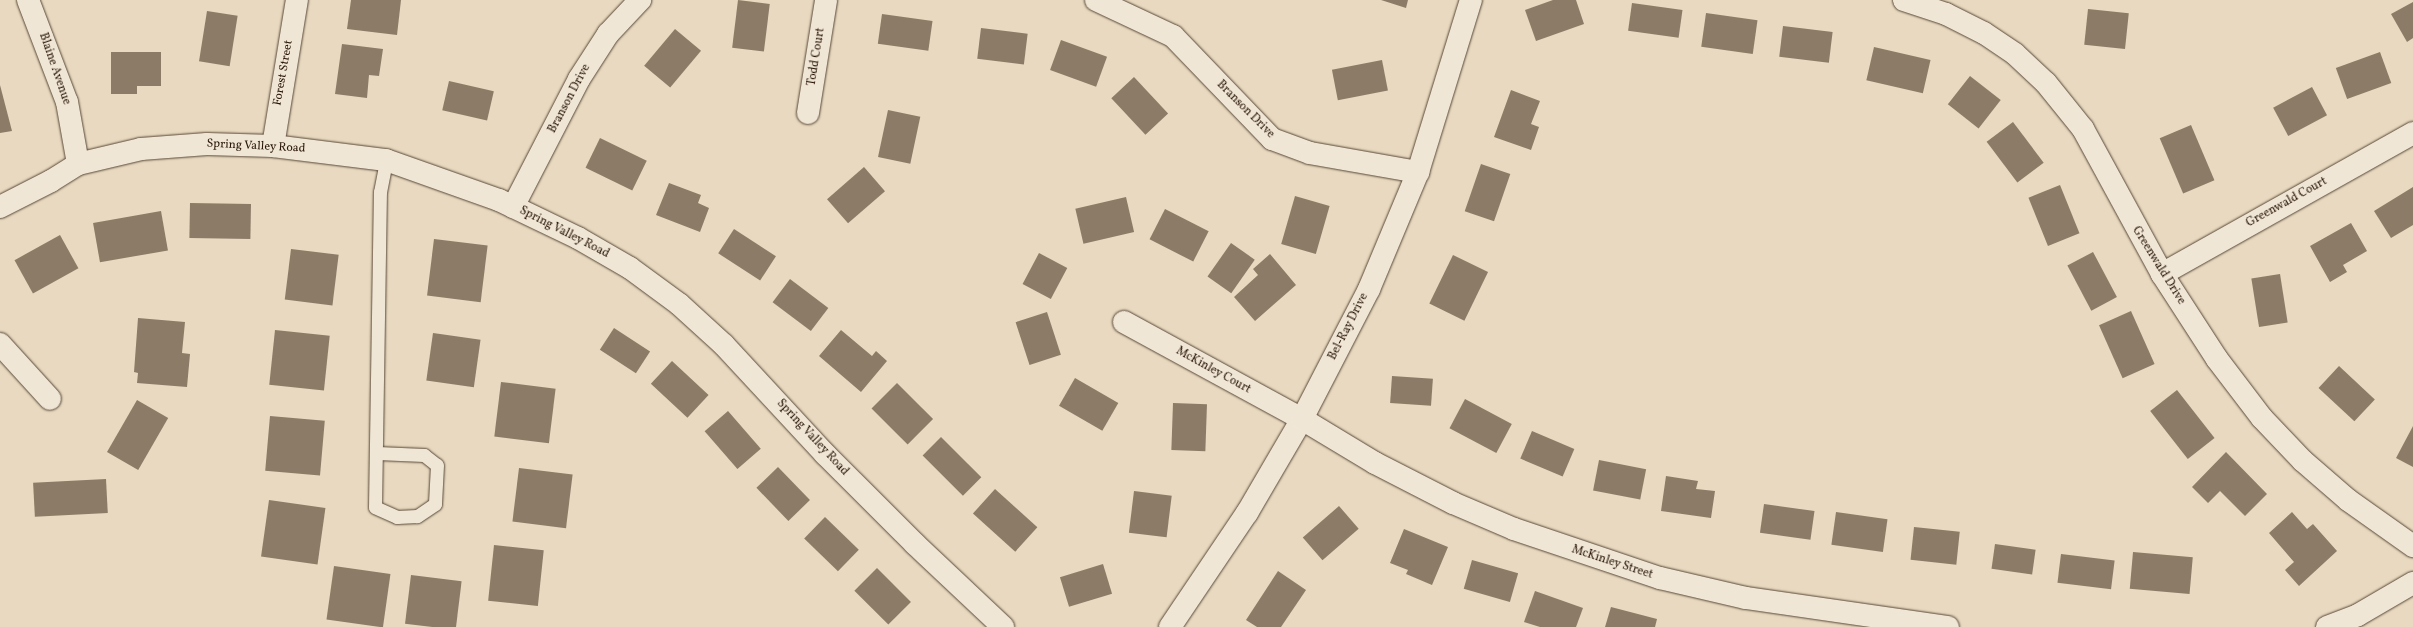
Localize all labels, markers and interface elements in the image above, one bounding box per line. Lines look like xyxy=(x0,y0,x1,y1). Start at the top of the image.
street label: Todd Court xyxy=(805,27,829,87)
street label: Blaine Avenue xyxy=(35,31,73,107)
street label: Forest Street xyxy=(271,39,297,107)
street label: Branson Drive xyxy=(546,62,594,136)
street label: Branson Drive xyxy=(1213,78,1277,142)
street label: Spring Valley Road xyxy=(206,137,306,157)
street label: Greenwald Court xyxy=(2244,175,2330,231)
street label: Spring Valley Road xyxy=(516,204,612,262)
street label: Greenwald Drive xyxy=(2128,224,2188,308)
street label: Bel-Ray Drive xyxy=(1326,291,1372,363)
street label: McKinley Court xyxy=(1173,344,1253,398)
street label: Spring Valley Road xyxy=(773,397,851,479)
street label: McKinley Street xyxy=(1569,543,1655,583)

